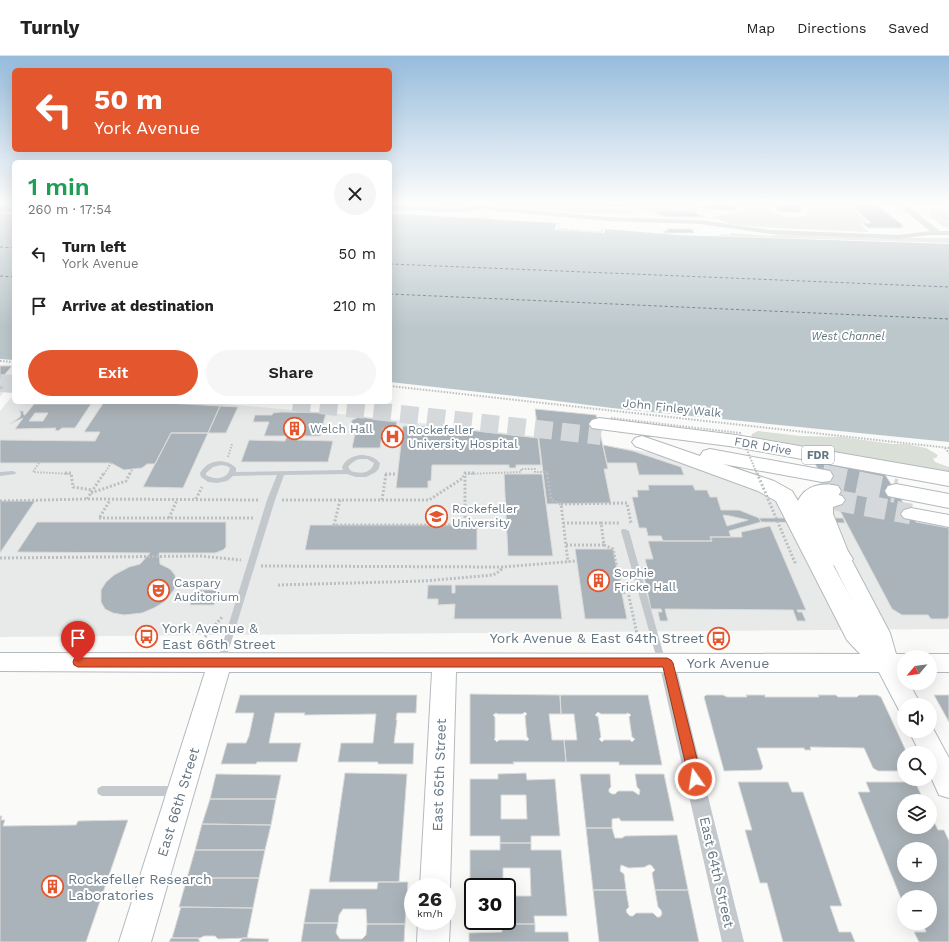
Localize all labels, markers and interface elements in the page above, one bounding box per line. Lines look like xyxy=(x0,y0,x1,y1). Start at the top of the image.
text: Turnly xyxy=(20,16,80,39)
text: Map xyxy=(747,20,775,36)
text: Directions xyxy=(797,20,866,36)
text: Saved xyxy=(888,20,929,36)
text: 50 m xyxy=(94,83,163,116)
icon: left xyxy=(28,84,80,136)
text: York Avenue xyxy=(94,117,200,138)
text: 1 min xyxy=(28,173,90,201)
button: close xyxy=(334,173,376,215)
text: 260 m · 17:54 xyxy=(28,202,112,217)
text: Turn left xyxy=(62,238,126,256)
icon: left xyxy=(28,243,50,265)
text: 50 m xyxy=(339,245,376,263)
text: York Avenue xyxy=(62,256,139,271)
icon: arrive xyxy=(28,295,50,317)
text: Arrive at destination xyxy=(62,297,214,315)
text: 210 m xyxy=(333,297,376,315)
water label: West Channel xyxy=(811,330,885,343)
button: Exit xyxy=(28,350,198,396)
button: Share xyxy=(206,350,376,396)
street label: John Finley Walk xyxy=(622,396,722,420)
building icon: Welch Hall xyxy=(281,416,307,442)
place label: Welch Hall xyxy=(310,422,373,436)
place label: Rockefeller University Hospital xyxy=(408,423,518,451)
hospital icon: Rockefeller University Hospital xyxy=(380,424,406,450)
street label: FDR Drive xyxy=(733,434,793,458)
road number: FDR xyxy=(802,446,834,464)
place label: Rockefeller University xyxy=(452,502,518,530)
school or university icon: Rockefeller University xyxy=(423,503,449,529)
place label: Sophie Fricke Hall xyxy=(614,566,676,594)
building icon: Sophie Fricke Hall xyxy=(586,567,612,593)
place label: Caspary Auditorium xyxy=(174,576,239,604)
theatre icon: Caspary Auditorium xyxy=(145,577,171,603)
place label: York Avenue & East 66th Street xyxy=(162,620,275,652)
pin xyxy=(61,621,95,662)
bus stop icon: York Avenue & East 66th Street xyxy=(134,623,160,649)
bus stop icon: York Avenue & East 64th Street xyxy=(706,625,732,651)
icon: arrive xyxy=(67,627,89,649)
place label: York Avenue & East 64th Street xyxy=(490,630,704,646)
north arrow xyxy=(897,650,937,690)
map controls xyxy=(897,650,937,930)
street label: York Avenue xyxy=(687,655,769,671)
button: sound xyxy=(897,698,937,738)
street label: East 65th Street xyxy=(429,718,449,832)
street label: East 66th Street xyxy=(154,745,202,859)
button: search xyxy=(897,746,937,786)
position arrow xyxy=(674,758,716,800)
button: layers xyxy=(897,794,937,834)
street label: East 64th Street xyxy=(696,815,738,929)
button: + xyxy=(897,842,937,882)
place label: Rockefeller Research Laboratories xyxy=(68,871,212,903)
building icon: Rockefeller Research Laboratories xyxy=(39,874,65,900)
speed limit sign: 30 xyxy=(464,878,516,930)
text: 26 xyxy=(418,887,442,911)
button: − xyxy=(897,890,937,930)
text: km/h xyxy=(417,908,443,919)

